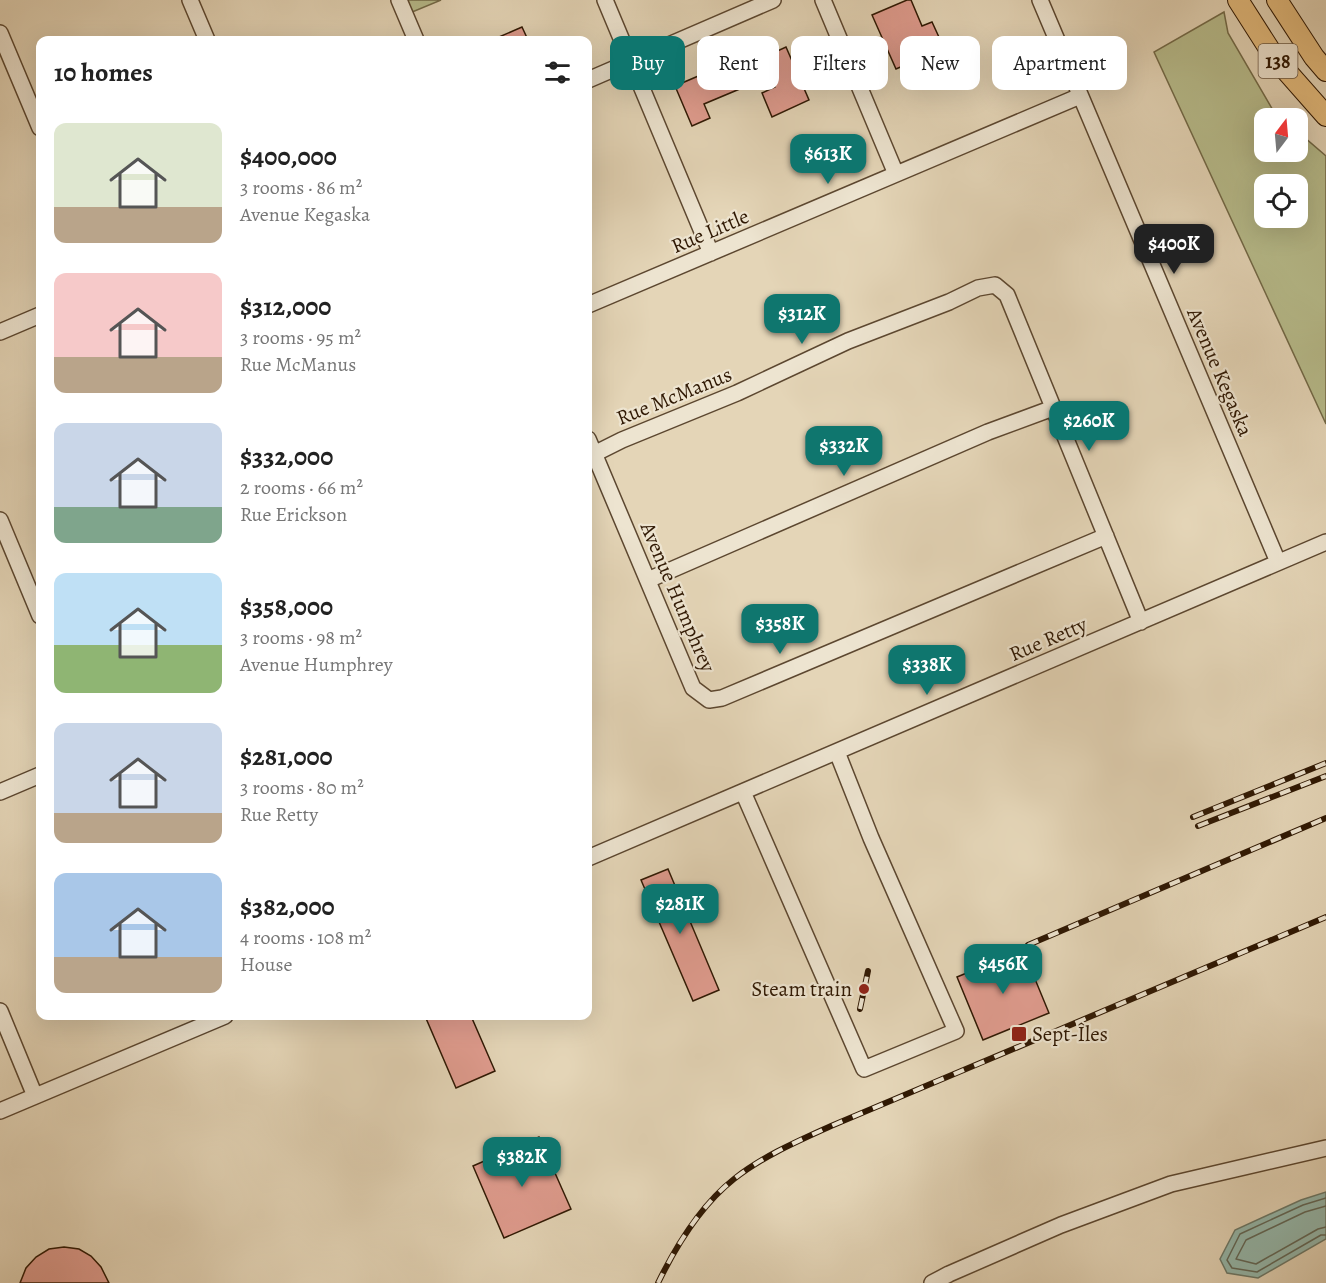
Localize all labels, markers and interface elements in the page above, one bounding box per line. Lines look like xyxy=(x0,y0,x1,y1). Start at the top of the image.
chip: Buy xyxy=(610,36,685,90)
chip: Rent xyxy=(697,36,779,90)
chip: Filters xyxy=(791,36,888,90)
chip: New xyxy=(900,36,980,90)
chip: Apartment xyxy=(992,36,1127,90)
road number: 138 xyxy=(1258,44,1298,78)
text: 10 homes xyxy=(54,55,153,90)
icon: filters xyxy=(541,56,574,89)
north arrow xyxy=(1254,108,1308,162)
map controls xyxy=(1254,108,1308,228)
pin: $613K xyxy=(786,134,870,185)
text: $400,000 xyxy=(240,139,337,174)
text: $613K xyxy=(804,140,852,167)
icon: home xyxy=(102,147,174,219)
text: 3 rooms · 86 m² xyxy=(240,174,362,201)
button: locate xyxy=(1254,174,1308,228)
text: Avenue Kegaska xyxy=(240,201,370,228)
street label: Rue Little xyxy=(667,202,753,260)
pin: $400K xyxy=(1132,224,1216,275)
text: $400K xyxy=(1148,230,1200,257)
text: $312,000 xyxy=(240,289,331,324)
pin: $312K xyxy=(760,294,844,345)
icon: home xyxy=(102,297,174,369)
text: $312K xyxy=(778,300,826,327)
street label: Avenue Kegaska xyxy=(1180,303,1260,441)
text: 3 rooms · 95 m² xyxy=(240,324,361,351)
text: Rue McManus xyxy=(240,351,356,378)
street label: Rue McManus xyxy=(612,360,736,432)
pin: $260K xyxy=(1047,401,1131,452)
text: $260K xyxy=(1063,407,1115,434)
pin: $332K xyxy=(802,426,886,477)
text: $332K xyxy=(819,432,869,459)
text: $332,000 xyxy=(240,439,333,474)
icon: home xyxy=(102,447,174,519)
text: 2 rooms · 66 m² xyxy=(240,474,363,501)
text: Rue Erickson xyxy=(240,501,347,528)
street label: Avenue Humphrey xyxy=(633,517,722,677)
text: $358,000 xyxy=(240,589,333,624)
icon: home xyxy=(102,597,174,669)
pin: $358K xyxy=(738,604,822,655)
text: $358K xyxy=(755,610,805,637)
street label: Rue Retty xyxy=(1005,610,1092,668)
text: 3 rooms · 98 m² xyxy=(240,624,362,651)
pin: $338K xyxy=(885,645,969,696)
text: Avenue Humphrey xyxy=(240,651,393,678)
text: $338K xyxy=(902,651,952,678)
text: $281,000 xyxy=(240,739,333,774)
icon: home xyxy=(102,747,174,819)
text: 3 rooms · 80 m² xyxy=(240,774,364,801)
text: Rue Retty xyxy=(240,801,318,828)
pin: $281K xyxy=(638,884,722,935)
text: $382,000 xyxy=(240,889,335,924)
text: $281K xyxy=(656,890,704,917)
icon: home xyxy=(102,897,174,969)
text: 4 rooms · 108 m² xyxy=(240,924,371,951)
pin: $456K xyxy=(961,944,1045,995)
text: $456K xyxy=(978,950,1028,977)
text: House xyxy=(240,951,292,978)
place label: Steam train xyxy=(751,975,852,1003)
marker: Steam train xyxy=(857,982,871,996)
place label: Sept-Îles xyxy=(1032,1020,1108,1048)
marker: Sept-Îles xyxy=(1010,1025,1028,1043)
pin: $382K xyxy=(480,1137,564,1188)
text: $382K xyxy=(497,1143,547,1170)

